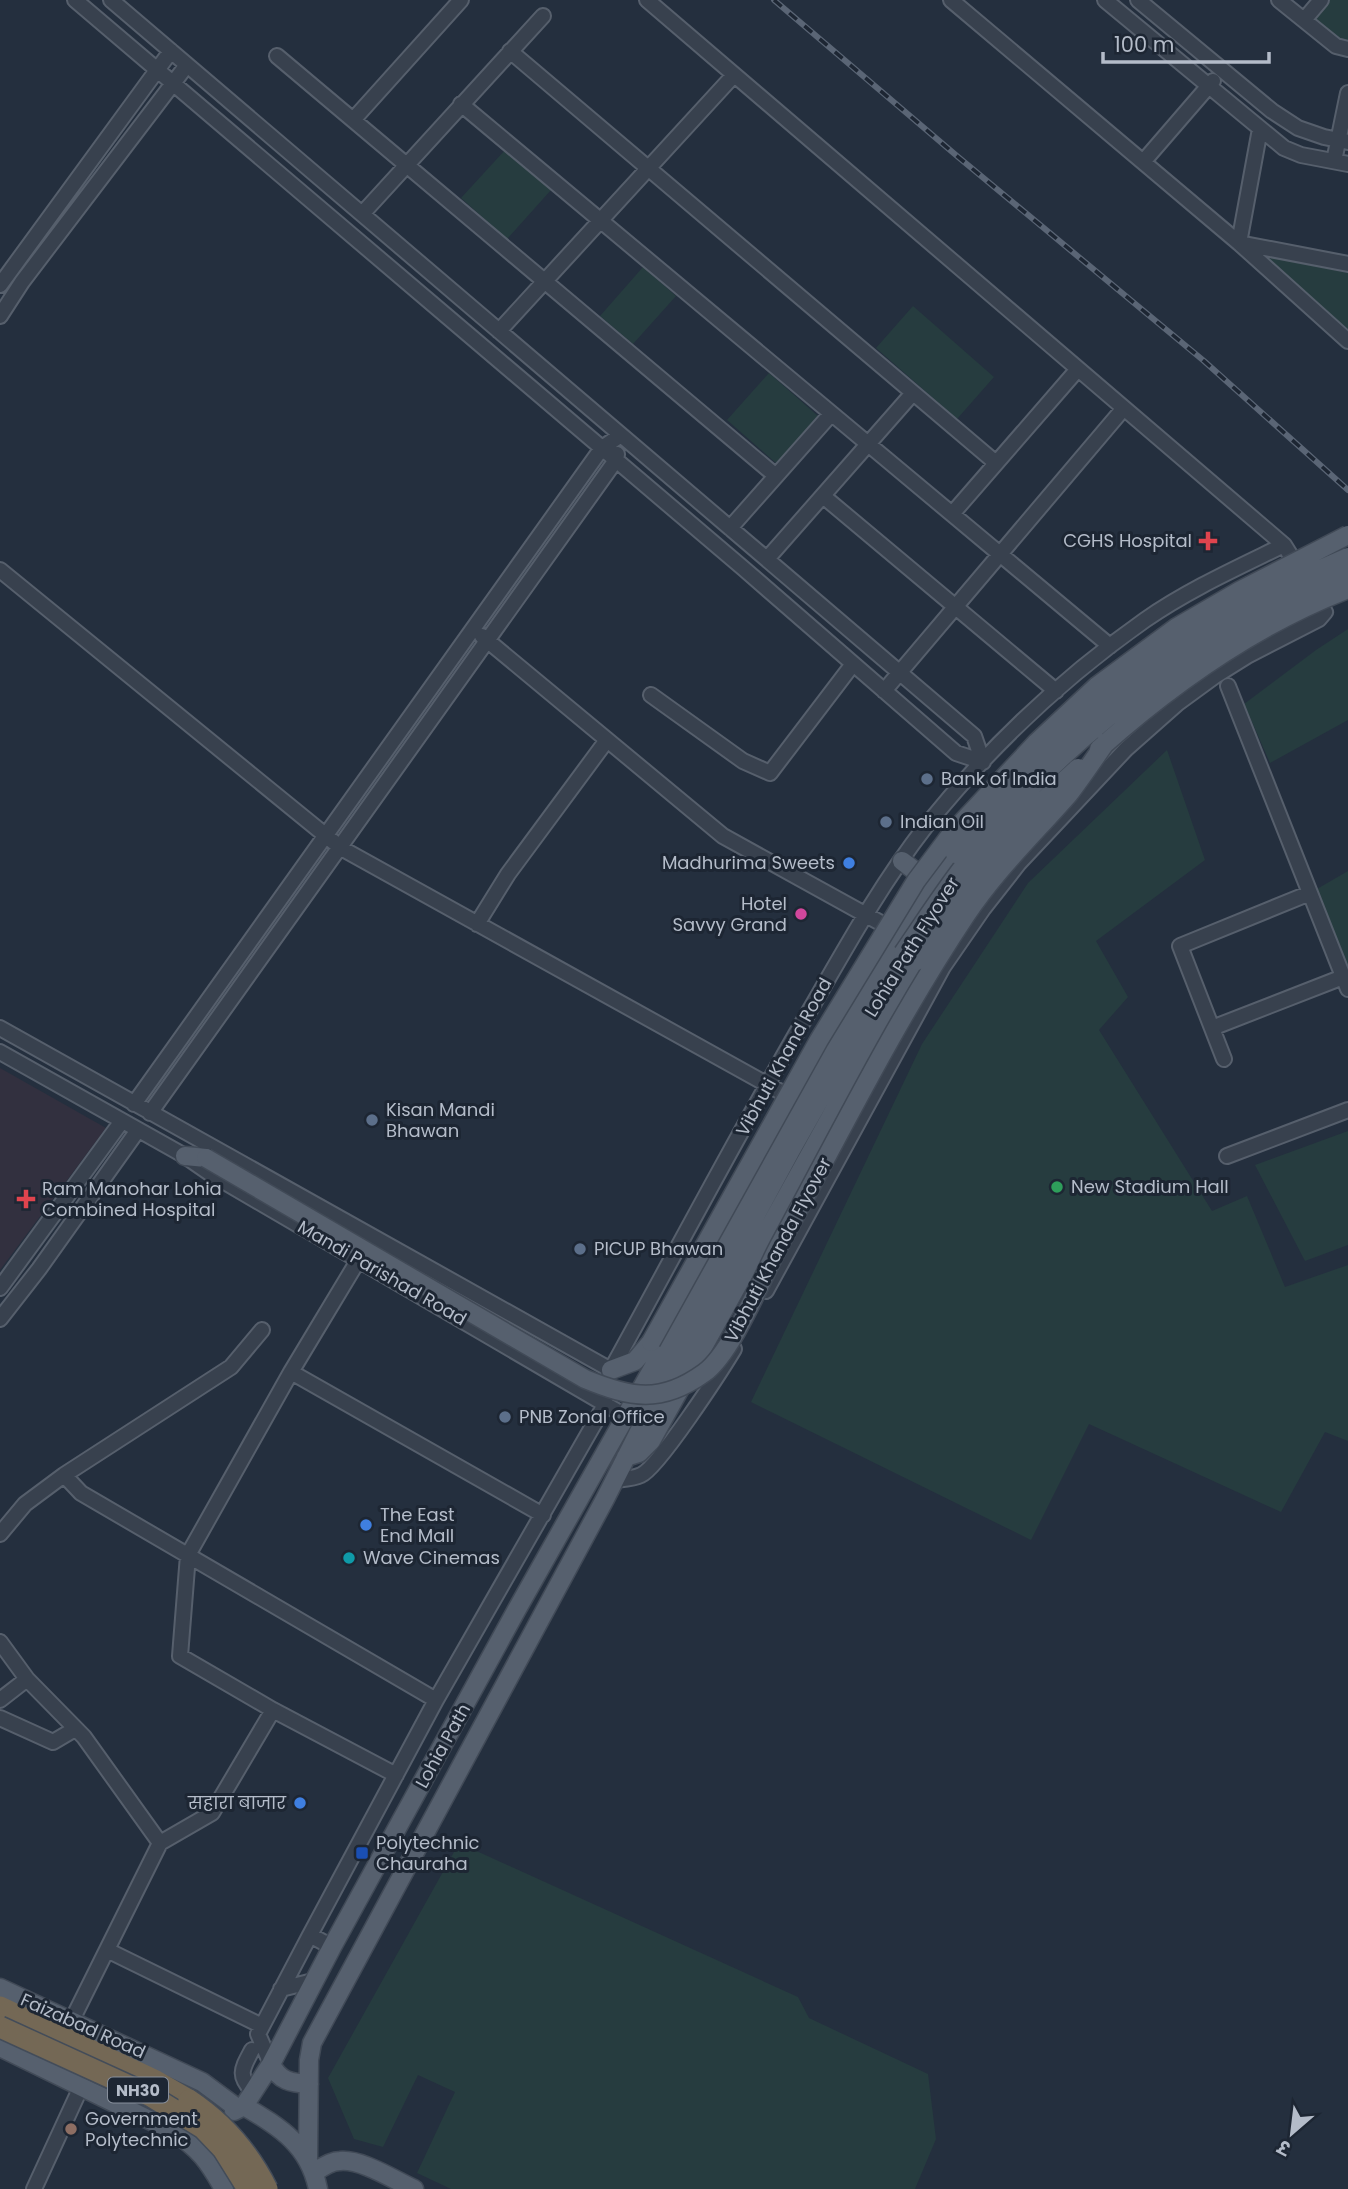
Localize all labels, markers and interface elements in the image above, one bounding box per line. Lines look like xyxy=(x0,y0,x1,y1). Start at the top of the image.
scale bar xyxy=(1103,21,1269,65)
text: 100 m xyxy=(1114,30,1174,59)
place label: CGHS Hospital xyxy=(1063,528,1192,553)
marker: CGHS Hospital xyxy=(1198,531,1218,551)
place label: Bank of India xyxy=(941,766,1057,791)
marker: Bank of India xyxy=(919,771,935,787)
place label: Indian Oil xyxy=(900,809,984,834)
marker: Indian Oil xyxy=(878,814,894,830)
place label: Madhurima Sweets xyxy=(662,850,835,875)
marker: Madhurima Sweets xyxy=(841,855,857,871)
street label: Lohia Path Flyover xyxy=(858,872,965,1022)
place label: Hotel Savvy Grand xyxy=(673,891,787,937)
marker: Hotel Savvy Grand xyxy=(793,906,809,922)
street label: Vibhuti Khand Road xyxy=(730,973,837,1140)
place label: Kisan Mandi Bhawan xyxy=(386,1097,495,1143)
marker: Kisan Mandi Bhawan xyxy=(364,1112,380,1128)
street label: Vibhuti Khanda Flyover xyxy=(718,1153,837,1347)
place label: New Stadium Hall xyxy=(1071,1174,1229,1199)
place label: Ram Manohar Lohia Combined Hospital xyxy=(42,1176,222,1222)
marker: New Stadium Hall xyxy=(1049,1179,1065,1195)
marker: Ram Manohar Lohia Combined Hospital xyxy=(16,1189,36,1209)
street label: Mandi Parishad Road xyxy=(293,1214,471,1331)
place label: PICUP Bhawan xyxy=(594,1236,723,1261)
marker: PICUP Bhawan xyxy=(572,1241,588,1257)
place label: PNB Zonal Office xyxy=(519,1404,665,1429)
marker: PNB Zonal Office xyxy=(497,1409,513,1425)
place label: The East End Mall xyxy=(380,1502,455,1548)
marker: The East End Mall xyxy=(358,1517,374,1533)
place label: Wave Cinemas xyxy=(363,1545,500,1570)
marker: Wave Cinemas xyxy=(341,1550,357,1566)
street label: Lohia Path xyxy=(409,1699,476,1792)
place label: सहारा बाजार xyxy=(187,1790,287,1815)
marker: सहारा बाजार xyxy=(292,1795,308,1811)
place label: Polytechnic Chauraha xyxy=(376,1830,480,1876)
marker: Polytechnic Chauraha xyxy=(354,1845,370,1861)
street label: Faizabad Road xyxy=(17,1987,150,2064)
road number: NH30 xyxy=(108,2078,168,2102)
north arrow xyxy=(1257,2098,1327,2168)
place label: Government Polytechnic xyxy=(85,2106,198,2152)
marker: Government Polytechnic xyxy=(63,2121,79,2137)
text: उ xyxy=(1272,2133,1296,2162)

